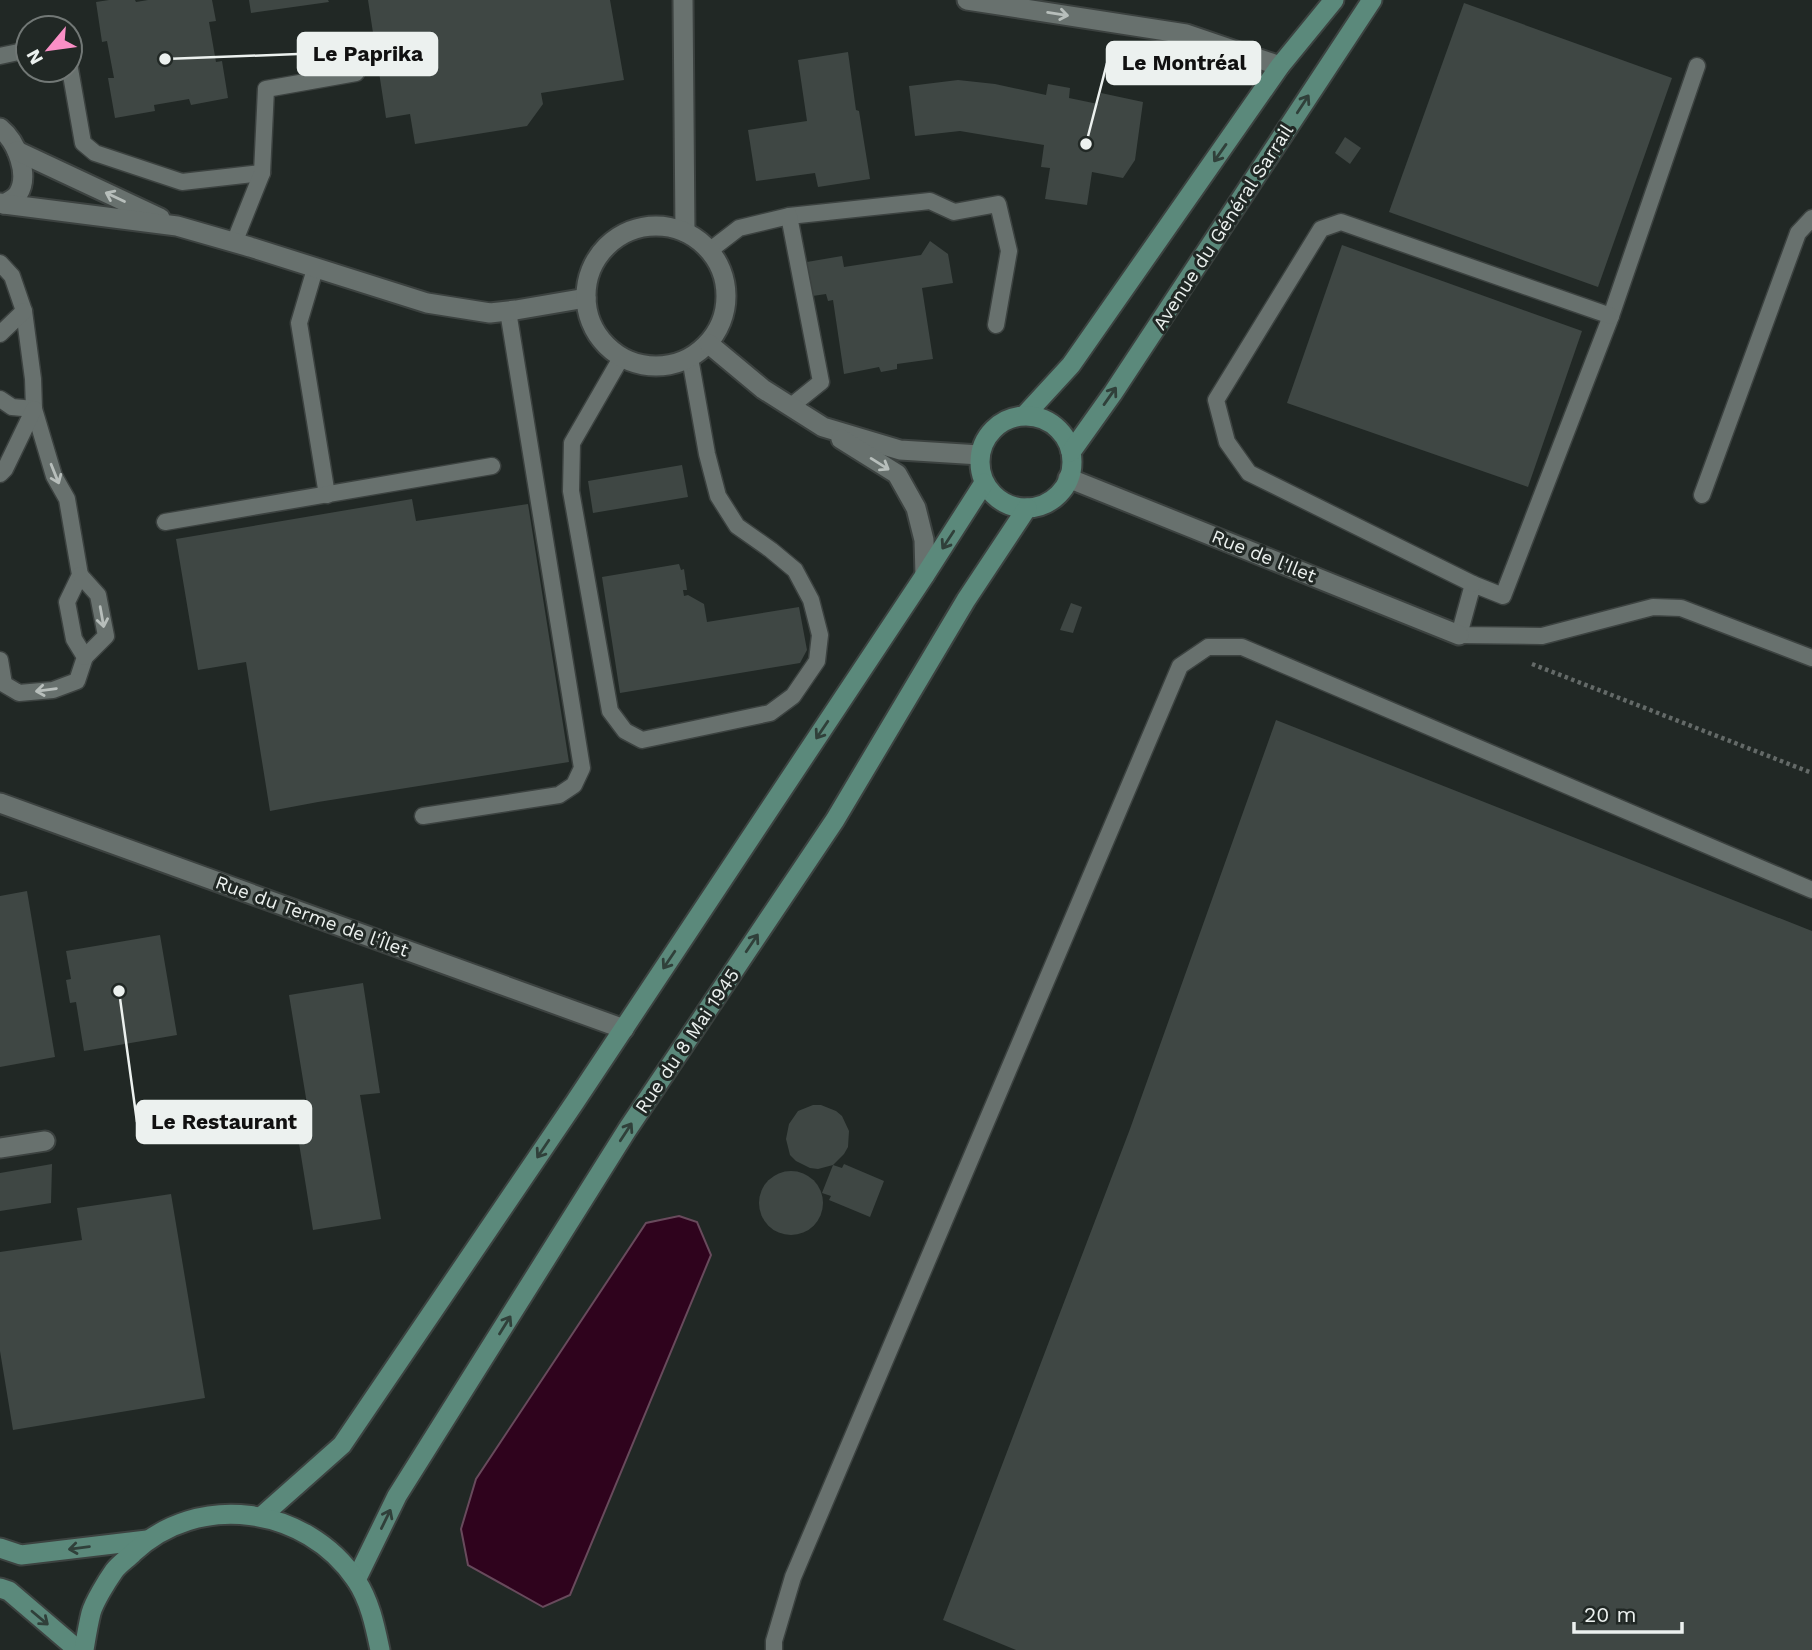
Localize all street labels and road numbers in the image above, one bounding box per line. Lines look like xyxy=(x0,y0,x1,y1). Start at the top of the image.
street label: Avenue du Général Sarrail xyxy=(1148,120,1298,334)
street label: Rue de l'Ilet xyxy=(1208,525,1320,587)
street label: Rue du Terme de l'Îlet xyxy=(212,870,412,962)
street label: Rue du 8 Mai 1945 xyxy=(630,964,744,1118)

